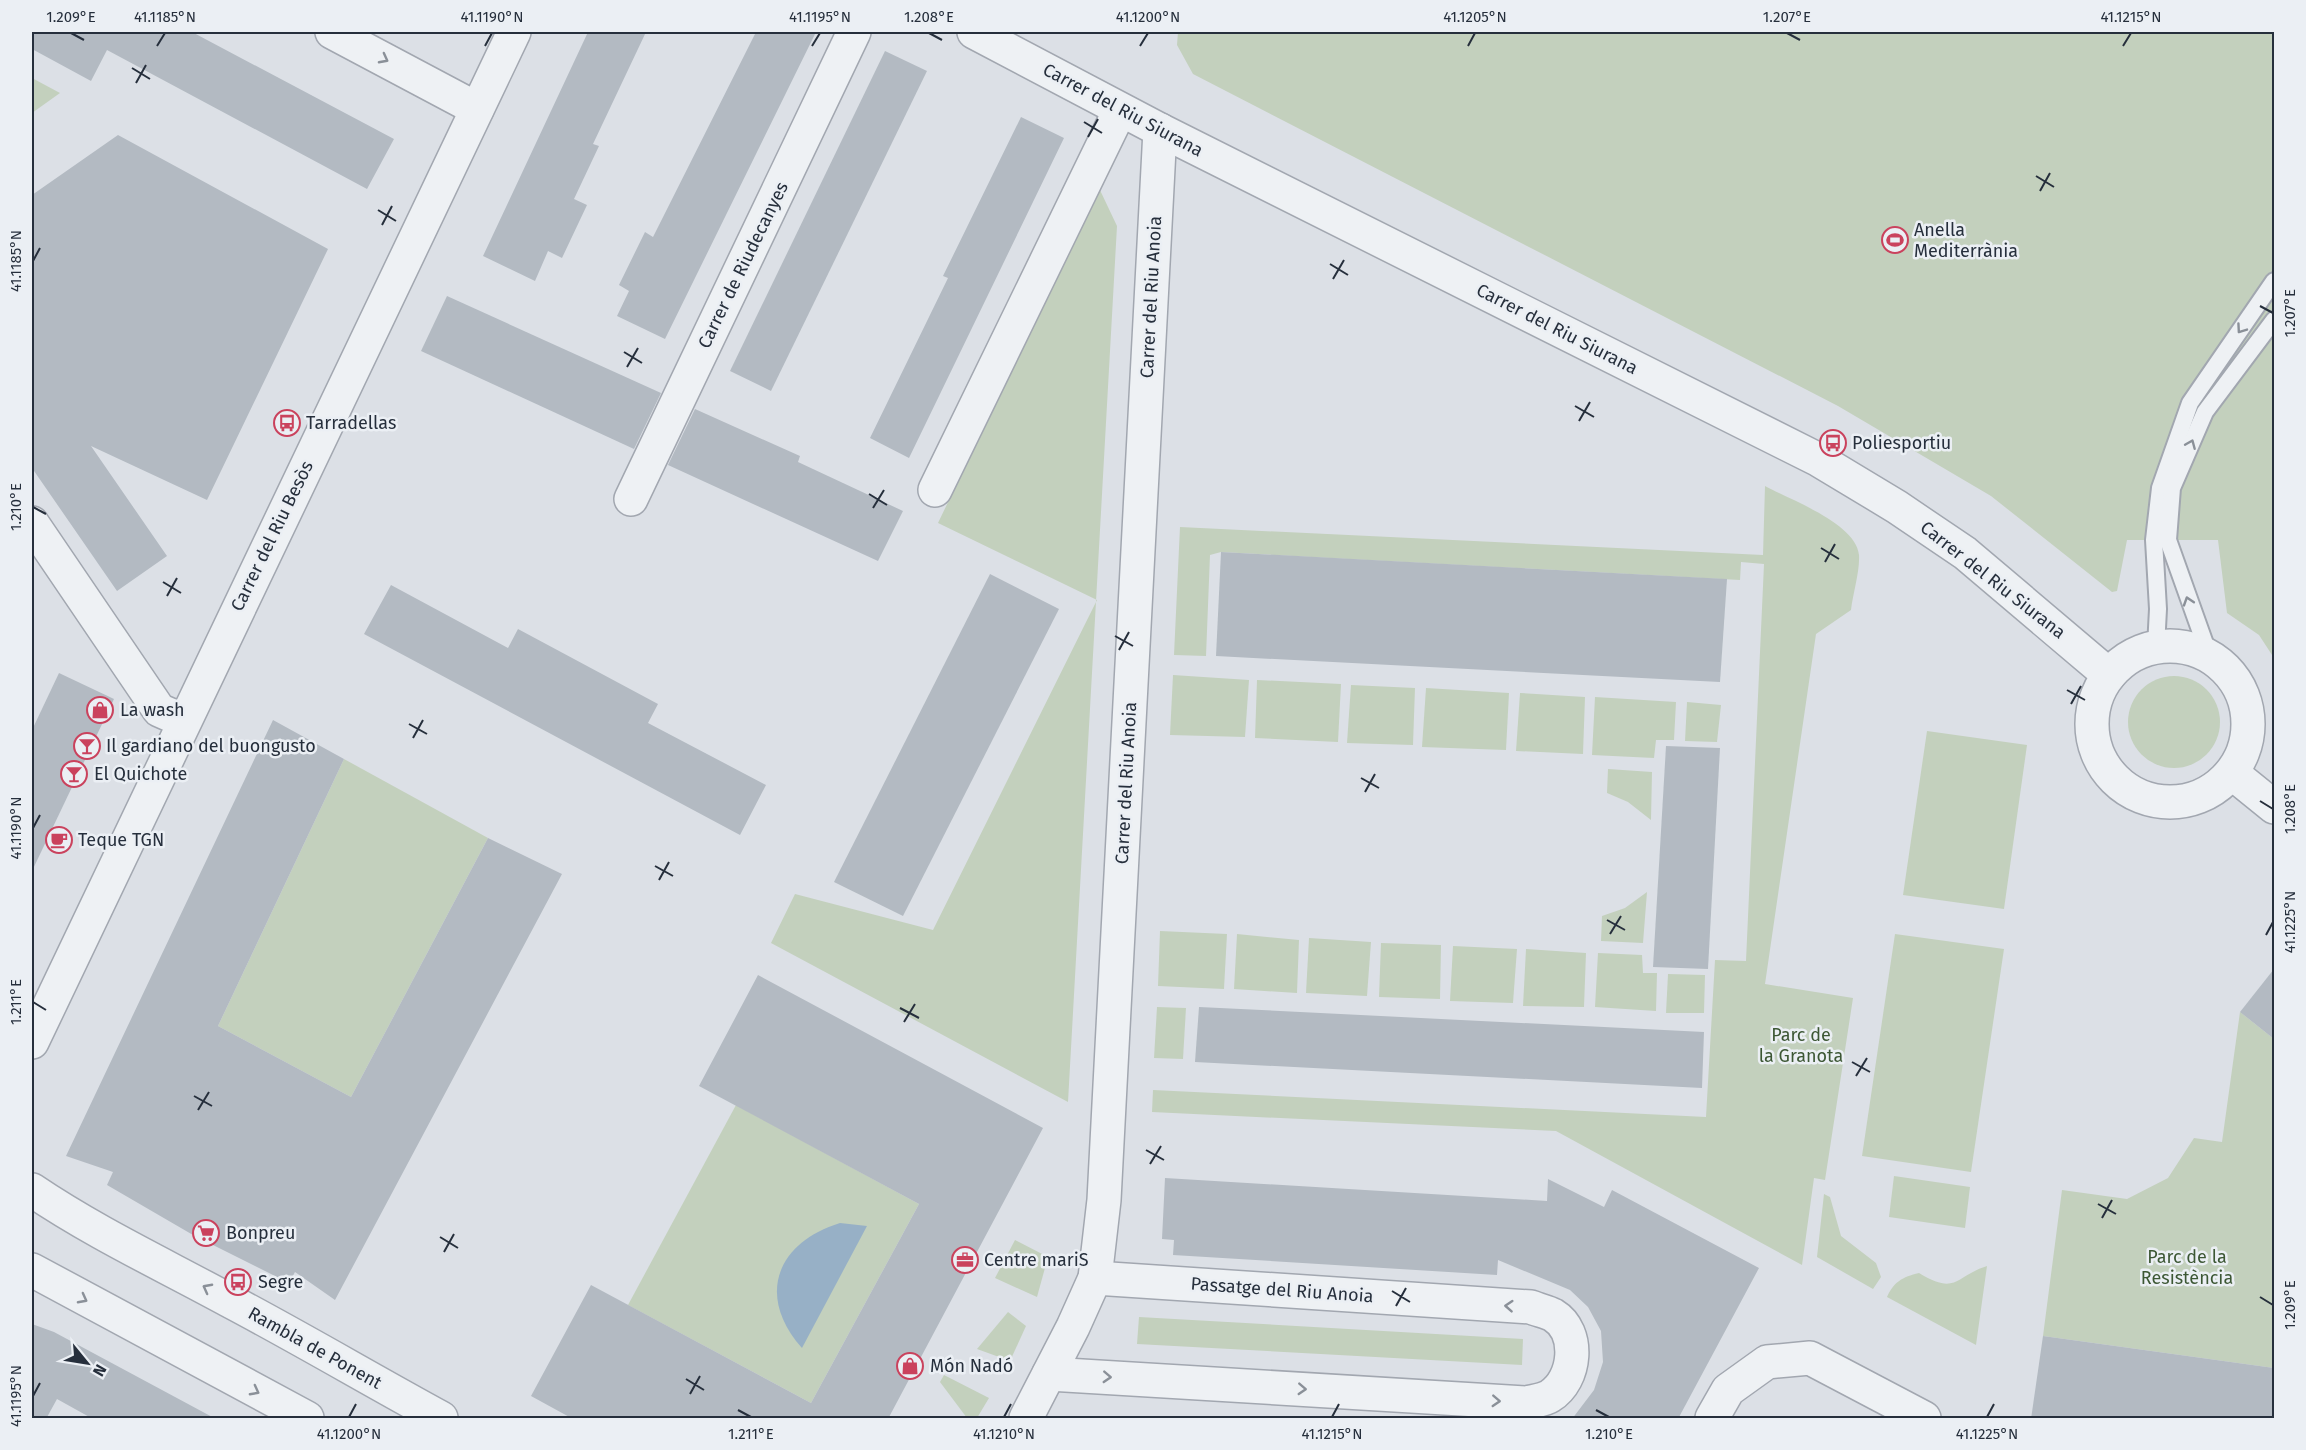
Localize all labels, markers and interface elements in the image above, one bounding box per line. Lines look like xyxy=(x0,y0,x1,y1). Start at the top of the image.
text: 1.209°E xyxy=(46,8,96,26)
text: 41.1185°N xyxy=(134,8,196,26)
text: 41.1190°N xyxy=(461,8,523,26)
text: 41.1195°N xyxy=(789,8,851,26)
text: 1.208°E xyxy=(904,8,954,26)
text: 41.1200°N xyxy=(1116,8,1180,26)
text: 41.1205°N xyxy=(1443,8,1507,26)
text: 1.207°E xyxy=(1763,8,1811,26)
text: 41.1215°N xyxy=(2100,8,2162,26)
one-way arrow xyxy=(378,52,388,63)
street label: Carrer del Riu Siurana xyxy=(1039,58,1207,162)
street label: Carrer de Riudecanyes xyxy=(693,178,793,352)
street label: Carrer del Riu Anoia xyxy=(1136,215,1166,379)
place label: Anella Mediterrània xyxy=(1914,219,2018,262)
sports icon: Anella Mediterrània xyxy=(1880,225,1910,255)
text: 41.1185°N xyxy=(7,230,25,292)
street label: Carrer del Riu Siurana xyxy=(1473,279,1641,379)
text: 1.207°E xyxy=(2281,289,2299,337)
one-way arrow xyxy=(2237,323,2248,334)
bus stop icon: Tarradellas xyxy=(272,408,302,438)
place label: Tarradellas xyxy=(306,412,396,434)
bus stop icon: Poliesportiu xyxy=(1818,428,1848,458)
place label: Poliesportiu xyxy=(1852,432,1951,454)
one-way arrow xyxy=(2184,439,2196,450)
street label: Carrer del Riu Besòs xyxy=(226,457,318,615)
text: 1.210°E xyxy=(7,483,25,531)
street label: Carrer del Riu Siurana xyxy=(1916,516,2070,644)
one-way arrow xyxy=(2182,596,2195,607)
shop icon: La wash xyxy=(85,695,115,725)
place label: La wash xyxy=(120,699,185,721)
street label: Carrer del Riu Anoia xyxy=(1111,701,1141,865)
bar icon: Il gardiano del buongusto xyxy=(72,731,102,761)
place label: Il gardiano del buongusto xyxy=(106,735,316,757)
bar icon: El Quichote xyxy=(59,759,89,789)
place label: El Quichote xyxy=(94,763,187,785)
text: 1.208°E xyxy=(2281,784,2299,834)
text: 41.1190°N xyxy=(7,797,25,859)
cafe icon: Teque TGN xyxy=(44,825,74,855)
place label: Teque TGN xyxy=(78,829,164,851)
text: 41.1225°N xyxy=(2281,891,2299,953)
text: 1.211°E xyxy=(7,979,25,1025)
park label: Parc de la Granota xyxy=(1759,1024,1843,1067)
supermarket icon: Bonpreu xyxy=(191,1218,221,1248)
place label: Bonpreu xyxy=(226,1222,295,1244)
office icon: Centre mariS xyxy=(950,1245,980,1275)
park label: Parc de la Resistència xyxy=(2141,1246,2233,1289)
place label: Centre mariS xyxy=(984,1249,1089,1271)
bus stop icon: Segre xyxy=(223,1267,253,1297)
place label: Segre xyxy=(258,1271,303,1293)
street label: Passatge del Riu Anoia xyxy=(1190,1273,1374,1307)
text: 1.209°E xyxy=(2281,1280,2299,1330)
one-way arrow xyxy=(203,1284,213,1295)
one-way arrow xyxy=(76,1292,87,1303)
one-way arrow xyxy=(1504,1300,1513,1313)
street label: Rambla de Ponent xyxy=(244,1302,386,1394)
north arrow xyxy=(57,1333,117,1393)
shop icon: Món Nadó xyxy=(895,1351,925,1381)
place label: Món Nadó xyxy=(930,1355,1013,1377)
text: N xyxy=(89,1361,110,1380)
text: 41.1195°N xyxy=(7,1365,25,1427)
one-way arrow xyxy=(1102,1371,1111,1384)
one-way arrow xyxy=(1297,1382,1306,1395)
one-way arrow xyxy=(248,1384,259,1395)
one-way arrow xyxy=(1492,1394,1501,1407)
text: 41.1200°N xyxy=(317,1425,381,1443)
text: 1.211°E xyxy=(728,1425,774,1443)
text: 41.1210°N xyxy=(973,1425,1035,1443)
text: 41.1215°N xyxy=(1301,1425,1363,1443)
text: 1.210°E xyxy=(1585,1425,1633,1443)
text: 41.1225°N xyxy=(1956,1425,2018,1443)

